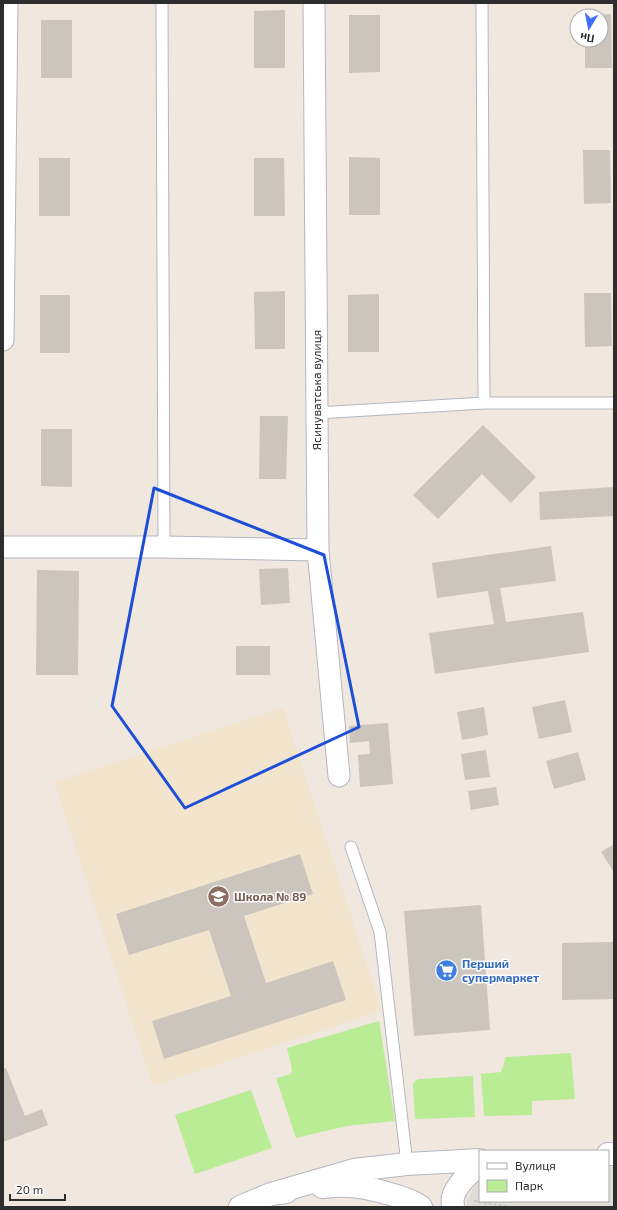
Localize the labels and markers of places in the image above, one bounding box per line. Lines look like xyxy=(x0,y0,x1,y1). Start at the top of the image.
school or university icon: Школа № 89 xyxy=(205,884,231,910)
place label: Школа № 89 xyxy=(234,889,306,903)
place label: Перший супермаркет xyxy=(462,956,539,984)
supermarket icon: Перший супермаркет xyxy=(434,958,460,984)

